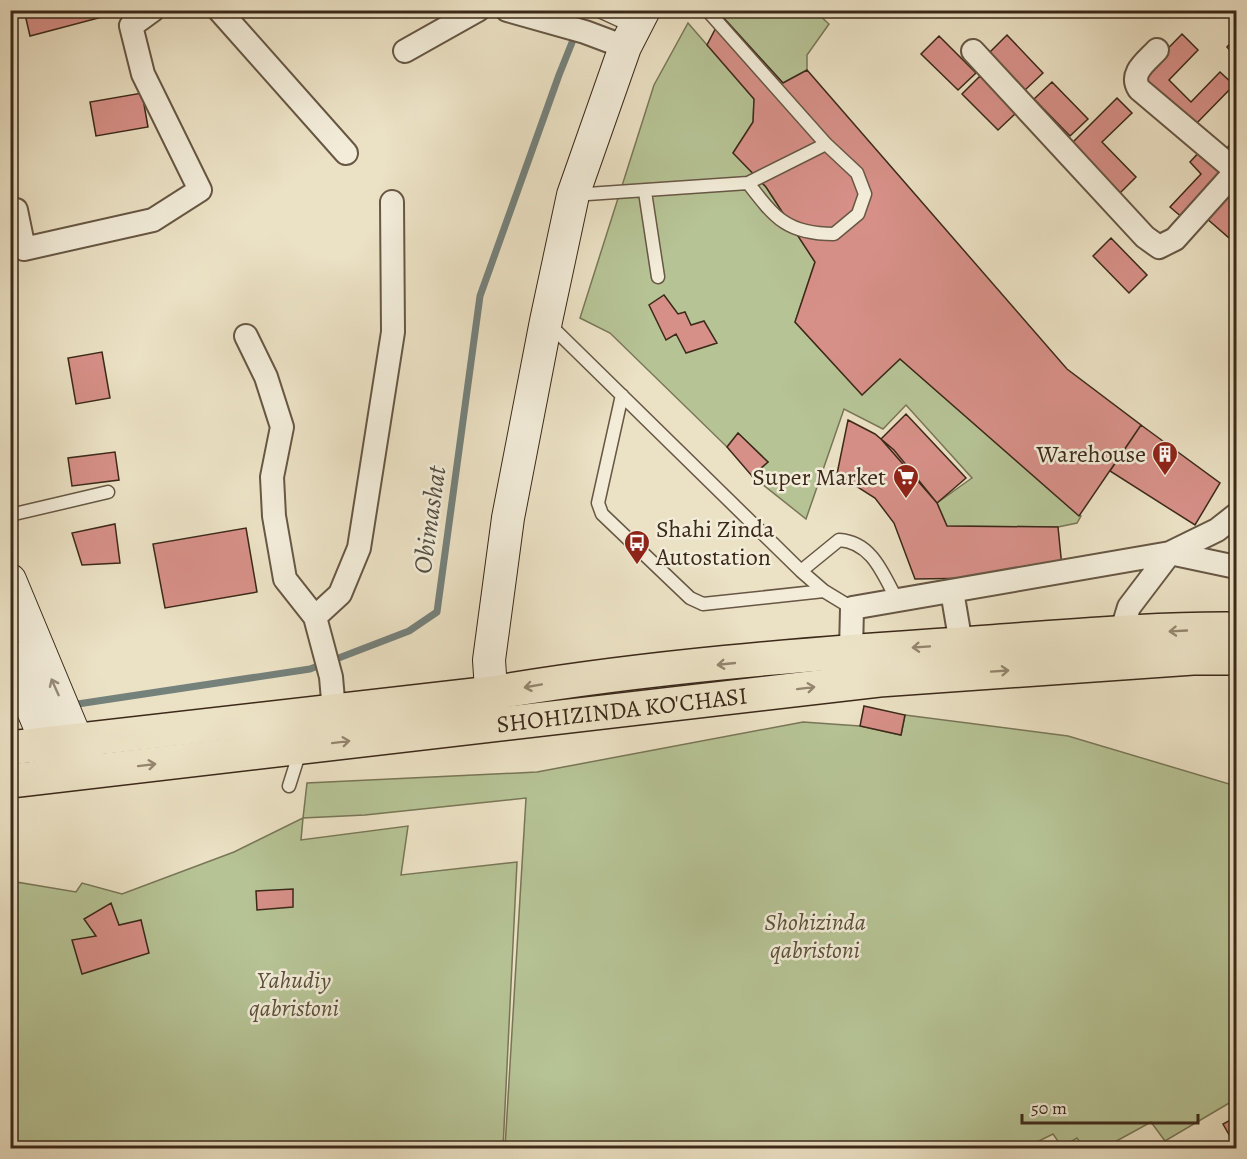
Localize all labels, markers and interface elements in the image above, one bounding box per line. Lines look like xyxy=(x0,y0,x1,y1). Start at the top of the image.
place label: Warehouse xyxy=(1036,438,1146,470)
building icon: Warehouse xyxy=(1150,439,1180,477)
place label: Super Market xyxy=(752,461,886,493)
supermarket icon: Super Market xyxy=(891,462,921,500)
water label: Obimashat xyxy=(405,463,455,576)
place label: Shahi Zinda Autostation xyxy=(655,513,775,573)
bus stop icon: Shahi Zinda Autostation xyxy=(622,528,652,566)
one-way arrow xyxy=(1169,625,1189,636)
one-way arrow xyxy=(911,641,931,652)
one-way arrow xyxy=(717,659,737,670)
one-way arrow xyxy=(989,666,1009,677)
one-way arrow xyxy=(48,678,59,696)
street label: SHOHIZINDA KO'CHASI xyxy=(495,679,749,740)
one-way arrow xyxy=(523,680,543,691)
one-way arrow xyxy=(795,682,815,693)
one-way arrow xyxy=(330,737,350,748)
one-way arrow xyxy=(137,759,157,770)
park label: Shohizinda qabristoni xyxy=(764,906,866,966)
park label: Yahudiy qabristoni xyxy=(249,964,339,1024)
scale bar xyxy=(1022,1087,1198,1125)
text: 50 m xyxy=(1031,1096,1067,1120)

